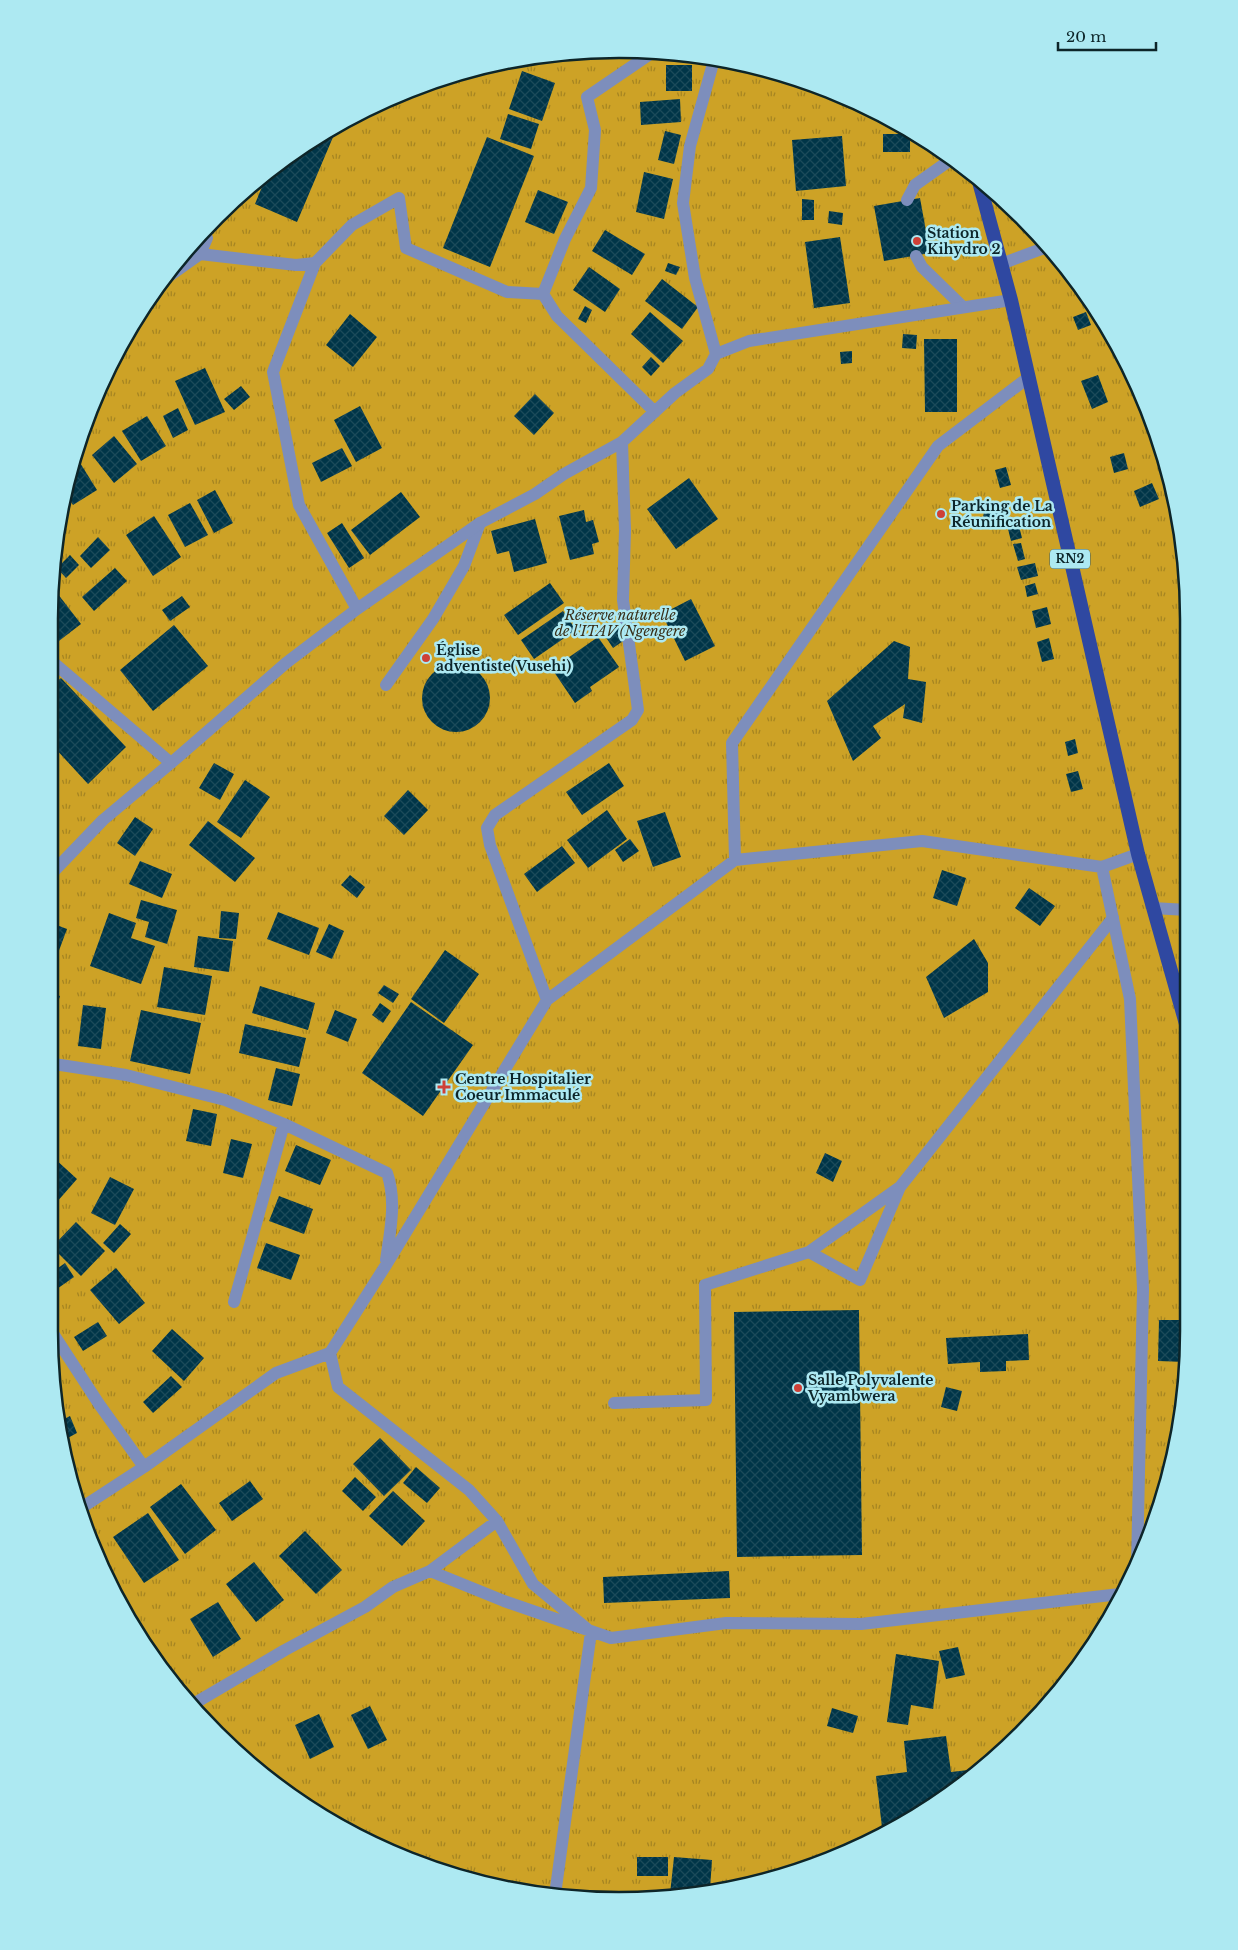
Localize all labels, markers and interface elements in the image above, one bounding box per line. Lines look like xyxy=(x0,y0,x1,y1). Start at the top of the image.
scale bar xyxy=(1058,20,1156,52)
text: 20 m xyxy=(1066,27,1106,46)
place label: Station Kihydro 2 xyxy=(927,224,1001,258)
marker: Station Kihydro 2 xyxy=(911,235,923,247)
place label: Parking de La Réunification xyxy=(951,497,1053,531)
marker: Parking de La Réunification xyxy=(935,508,947,520)
road number: RN2 xyxy=(1050,550,1090,568)
park label: Réserve naturelle de l'ITAV (Ngengere xyxy=(555,606,686,640)
place label: Église adventiste(Vusehi) xyxy=(436,641,571,675)
marker: Église adventiste(Vusehi) xyxy=(420,652,432,664)
place label: Centre Hospitalier Coeur Immaculé xyxy=(455,1070,591,1104)
marker: Centre Hospitalier Coeur Immaculé xyxy=(437,1080,451,1094)
place label: Salle Polyvalente Vyambwera xyxy=(807,1371,933,1405)
marker: Salle Polyvalente Vyambwera xyxy=(792,1382,804,1394)

